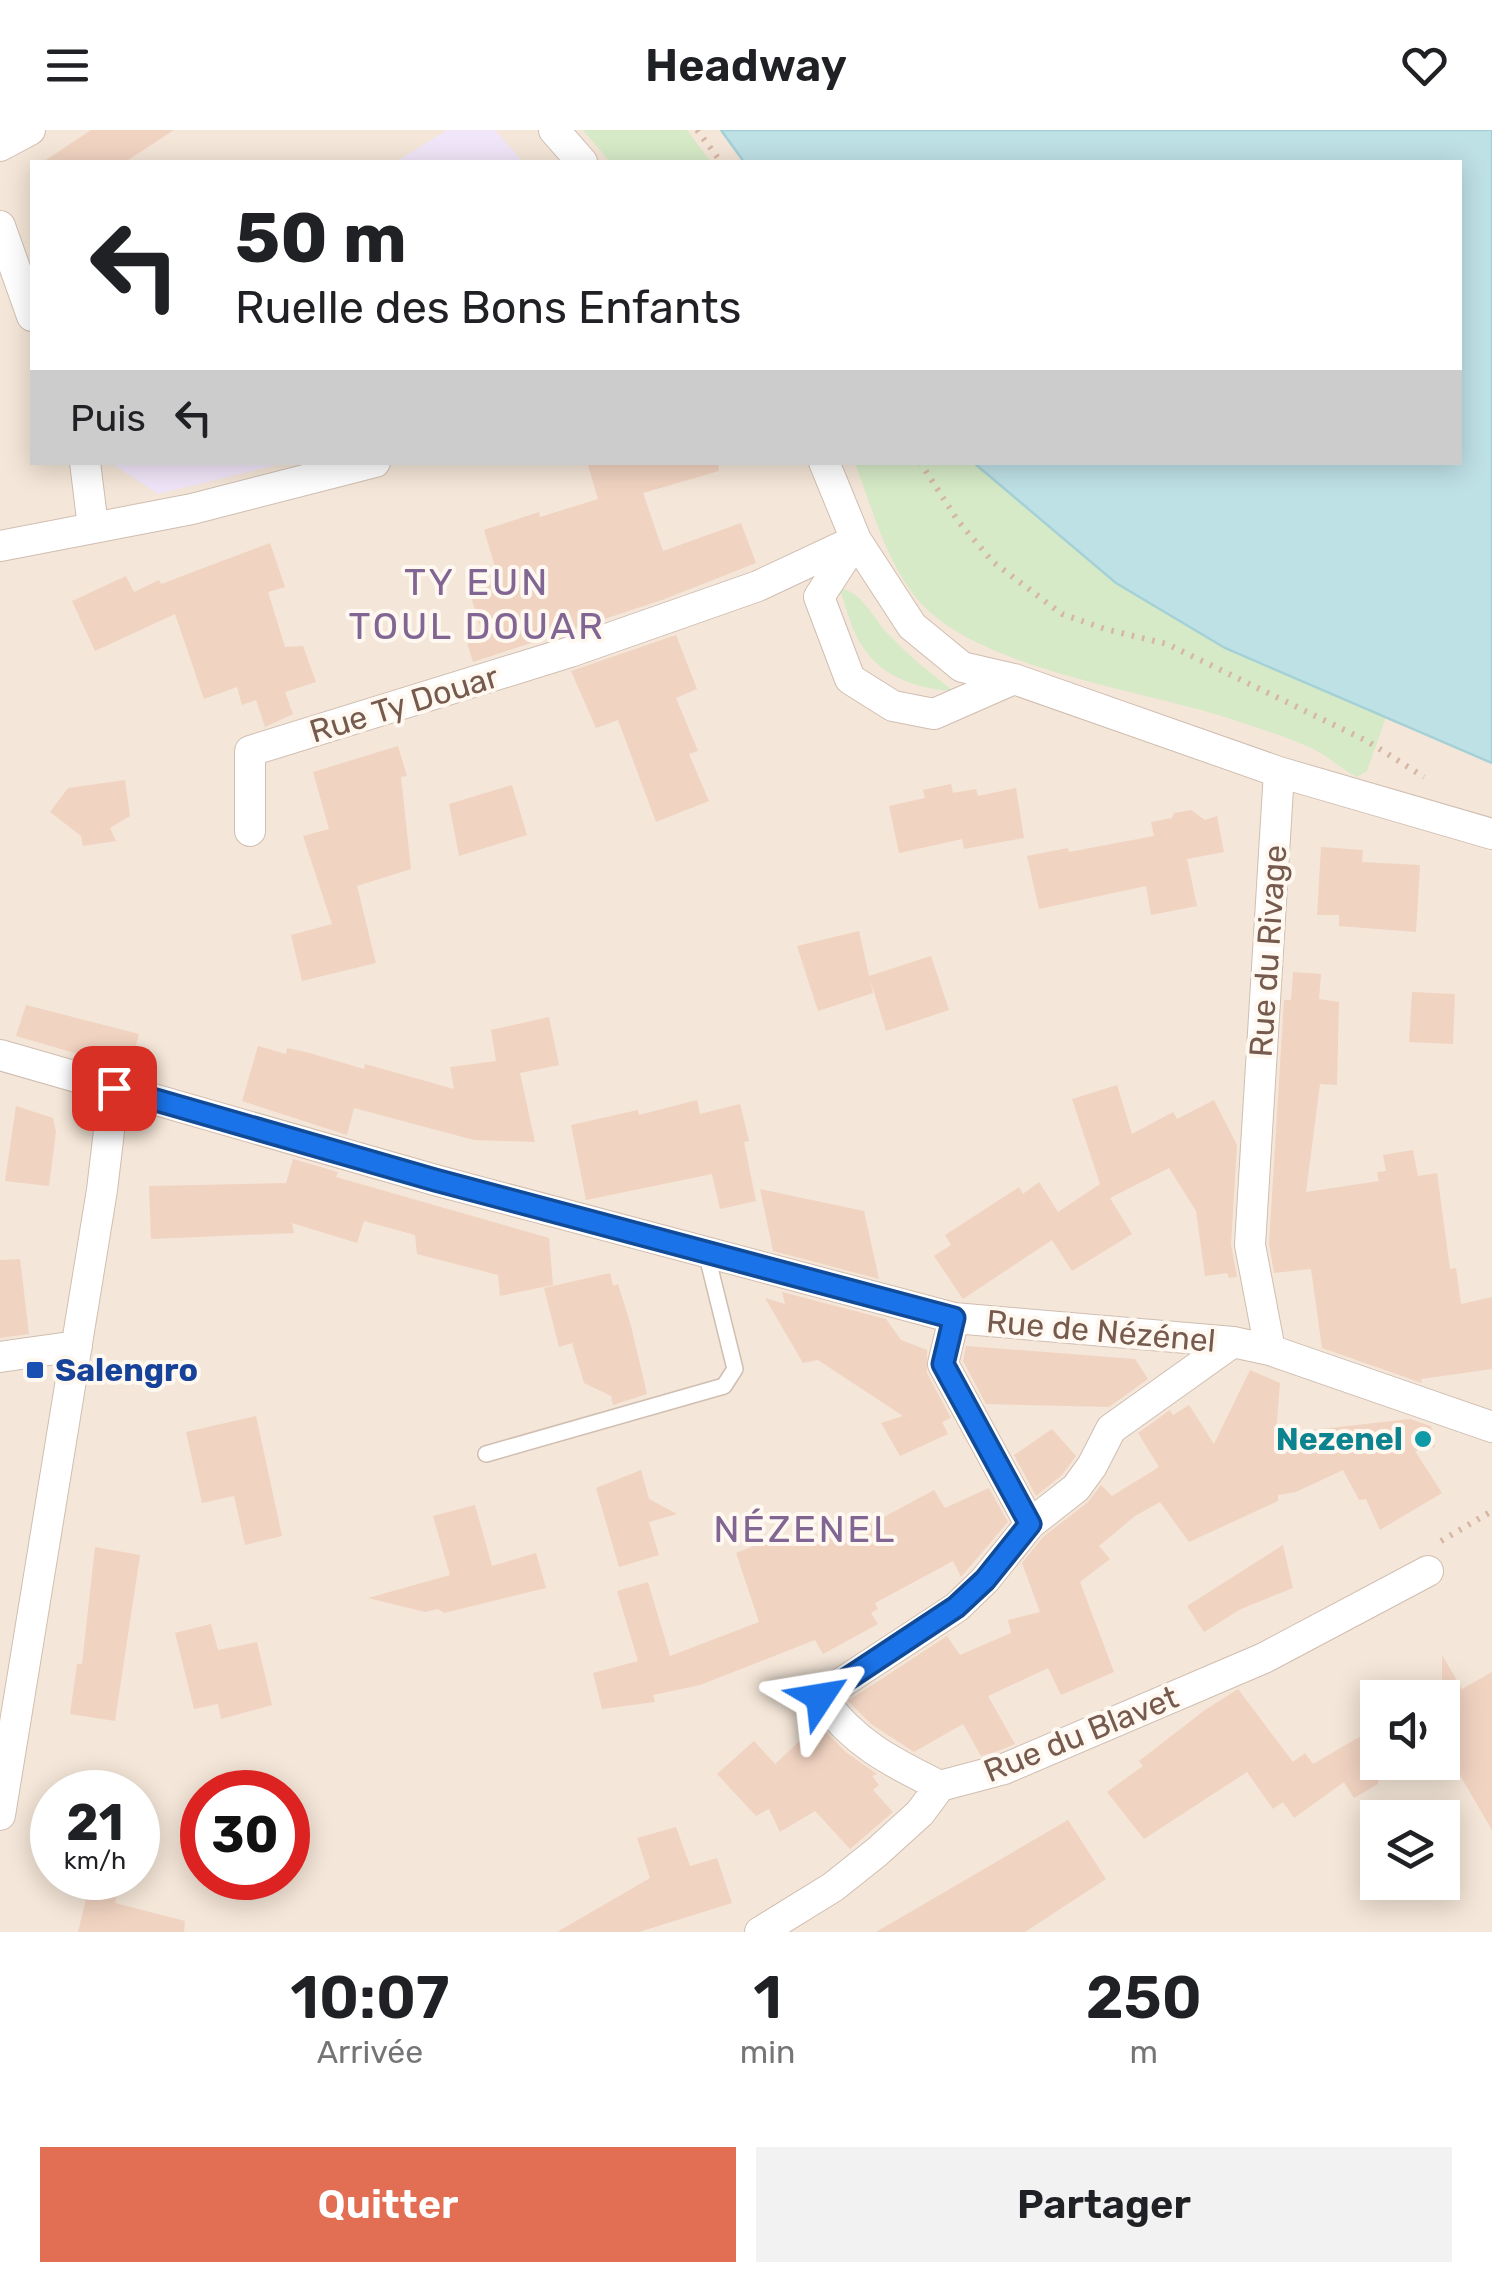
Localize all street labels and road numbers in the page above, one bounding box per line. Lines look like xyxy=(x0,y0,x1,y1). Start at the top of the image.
street label: Rue Ty Douar xyxy=(305,657,503,751)
street label: Rue du Rivage xyxy=(1242,844,1294,1058)
street label: Rue de Nézénel xyxy=(985,1302,1217,1360)
street label: Rue du Blavet xyxy=(978,1678,1184,1790)

